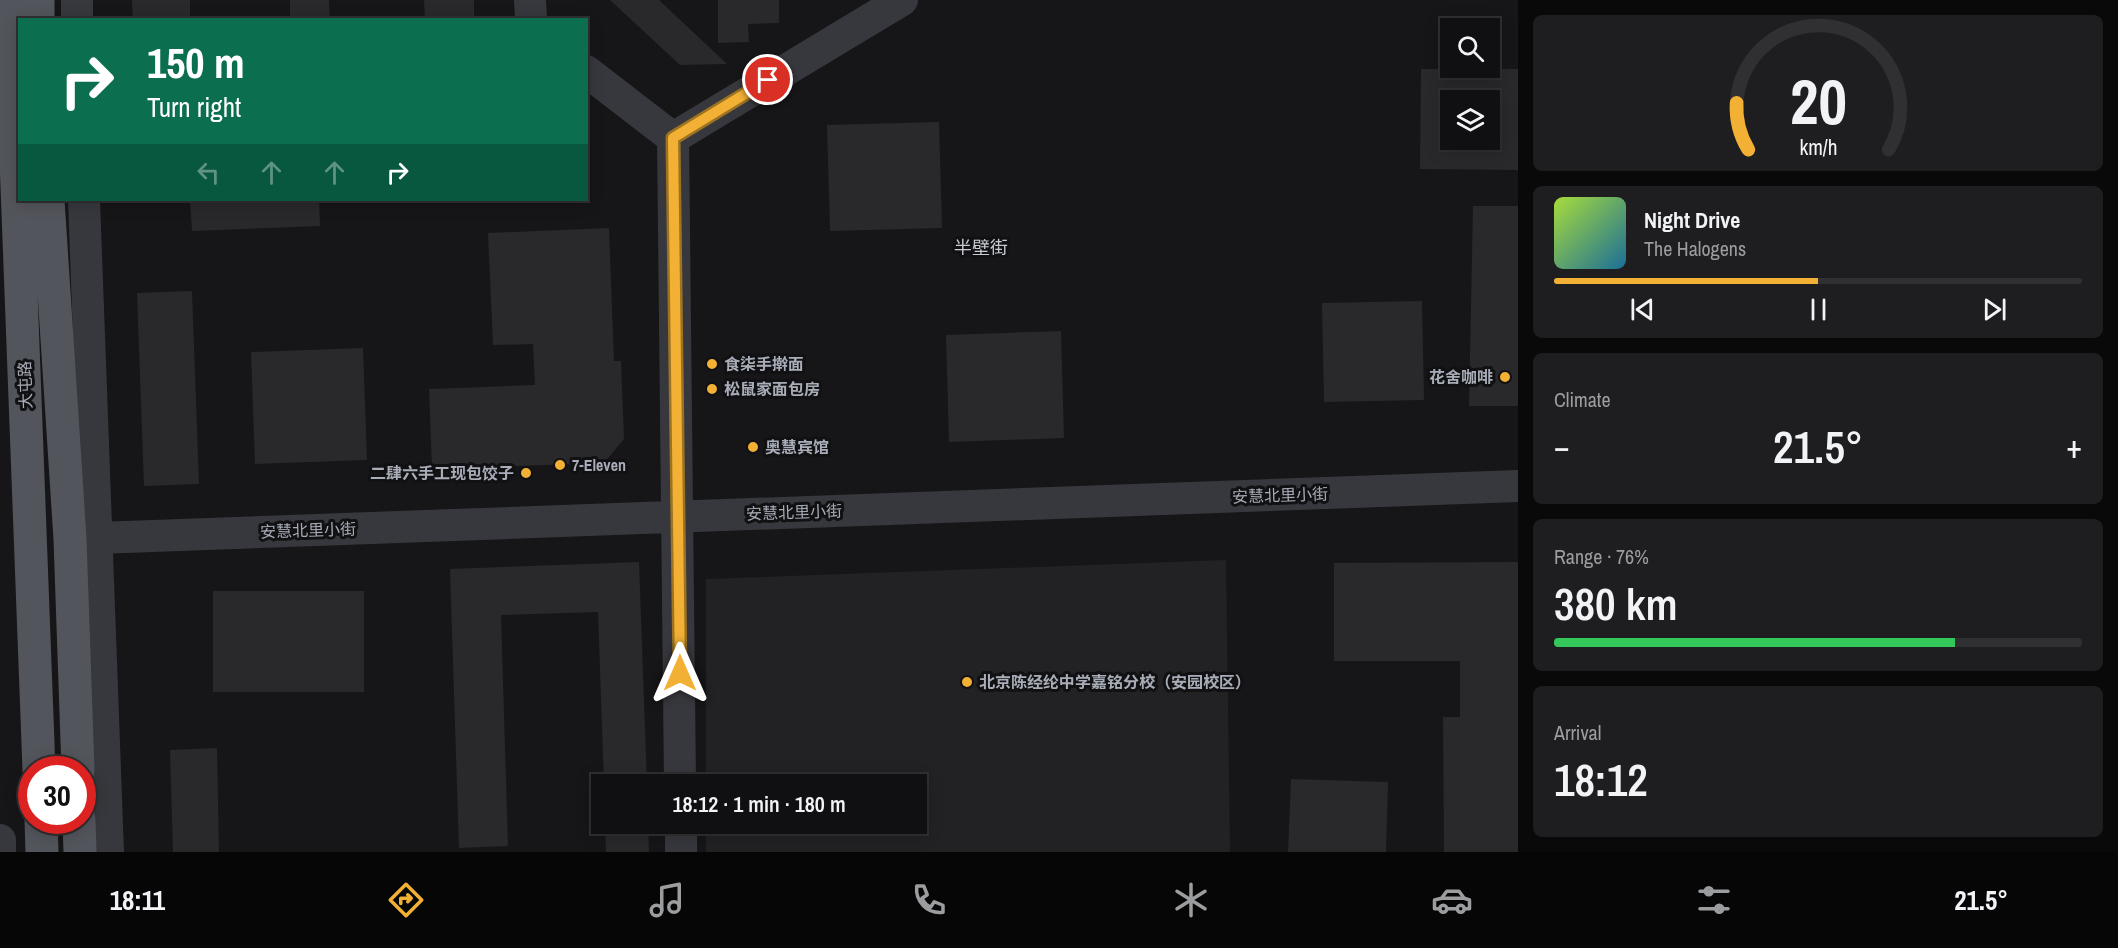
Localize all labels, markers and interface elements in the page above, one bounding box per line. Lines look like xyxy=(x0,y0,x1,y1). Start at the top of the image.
map controls xyxy=(1440,18,1500,150)
button: search xyxy=(1440,18,1500,78)
text: 150 m xyxy=(147,35,245,91)
icon: right xyxy=(48,42,126,120)
pin xyxy=(742,54,793,105)
text: 20 xyxy=(1790,59,1846,143)
icon: arrive xyxy=(751,63,784,96)
text: Turn right xyxy=(147,89,241,125)
button: layers xyxy=(1440,90,1500,150)
text: km/h xyxy=(1799,133,1837,162)
icon: left xyxy=(192,156,225,189)
icon: ahead xyxy=(255,156,288,189)
icon: ahead xyxy=(318,156,351,189)
icon: right xyxy=(381,156,414,189)
text: Night Drive xyxy=(1644,205,1740,235)
district label: 半壁街 xyxy=(954,235,1008,260)
text: The Halogens xyxy=(1644,235,1746,262)
icon: previous xyxy=(1626,293,1659,326)
icon: pause xyxy=(1802,293,1835,326)
icon: next xyxy=(1978,293,2011,326)
place label: 食柒手擀面 xyxy=(724,353,804,375)
marker: 食柒手擀面 xyxy=(705,357,719,371)
street label: 大屯路 xyxy=(13,361,37,409)
place label: 花舍咖啡 xyxy=(1429,366,1493,388)
marker: 花舍咖啡 xyxy=(1498,370,1512,384)
place label: 松鼠家面包房 xyxy=(724,378,820,400)
marker: 松鼠家面包房 xyxy=(705,382,719,396)
text: Climate xyxy=(1554,386,1611,413)
text: 21.5° xyxy=(1773,416,1863,477)
text: − xyxy=(1554,424,1570,468)
text: + xyxy=(2066,424,2082,468)
place label: 奥慧宾馆 xyxy=(765,436,829,458)
marker: 奥慧宾馆 xyxy=(746,440,760,454)
place label: 7-Eleven xyxy=(572,454,626,476)
marker: 7-Eleven xyxy=(553,458,567,472)
place label: 二肆六手工现包饺子 xyxy=(370,462,514,484)
marker: 二肆六手工现包饺子 xyxy=(519,466,533,480)
street label: 安慧北里小街 xyxy=(1232,482,1328,508)
street label: 安慧北里小街 xyxy=(746,499,842,525)
street label: 安慧北里小街 xyxy=(260,517,356,543)
text: Range · 76% xyxy=(1554,543,1649,570)
text: 380 km xyxy=(1554,573,1678,634)
position arrow xyxy=(648,641,712,705)
place label: 北京陈经纶中学嘉铭分校（安园校区） xyxy=(979,671,1251,693)
marker: 北京陈经纶中学嘉铭分校（安园校区） xyxy=(960,675,974,689)
text: Arrival xyxy=(1554,719,1601,746)
text: 18:12 xyxy=(1554,749,1648,810)
speed limit sign: 30 xyxy=(18,756,96,834)
text: 18:12 · 1 min · 180 m xyxy=(672,789,846,819)
icon: directions xyxy=(385,879,427,921)
icon: music xyxy=(646,879,688,921)
icon: phone xyxy=(908,879,950,921)
icon: climate xyxy=(1170,879,1212,921)
icon: car xyxy=(1431,879,1473,921)
icon: filters xyxy=(1693,879,1735,921)
text: 18:11 xyxy=(110,882,165,918)
text: 21.5° xyxy=(1954,882,2008,918)

